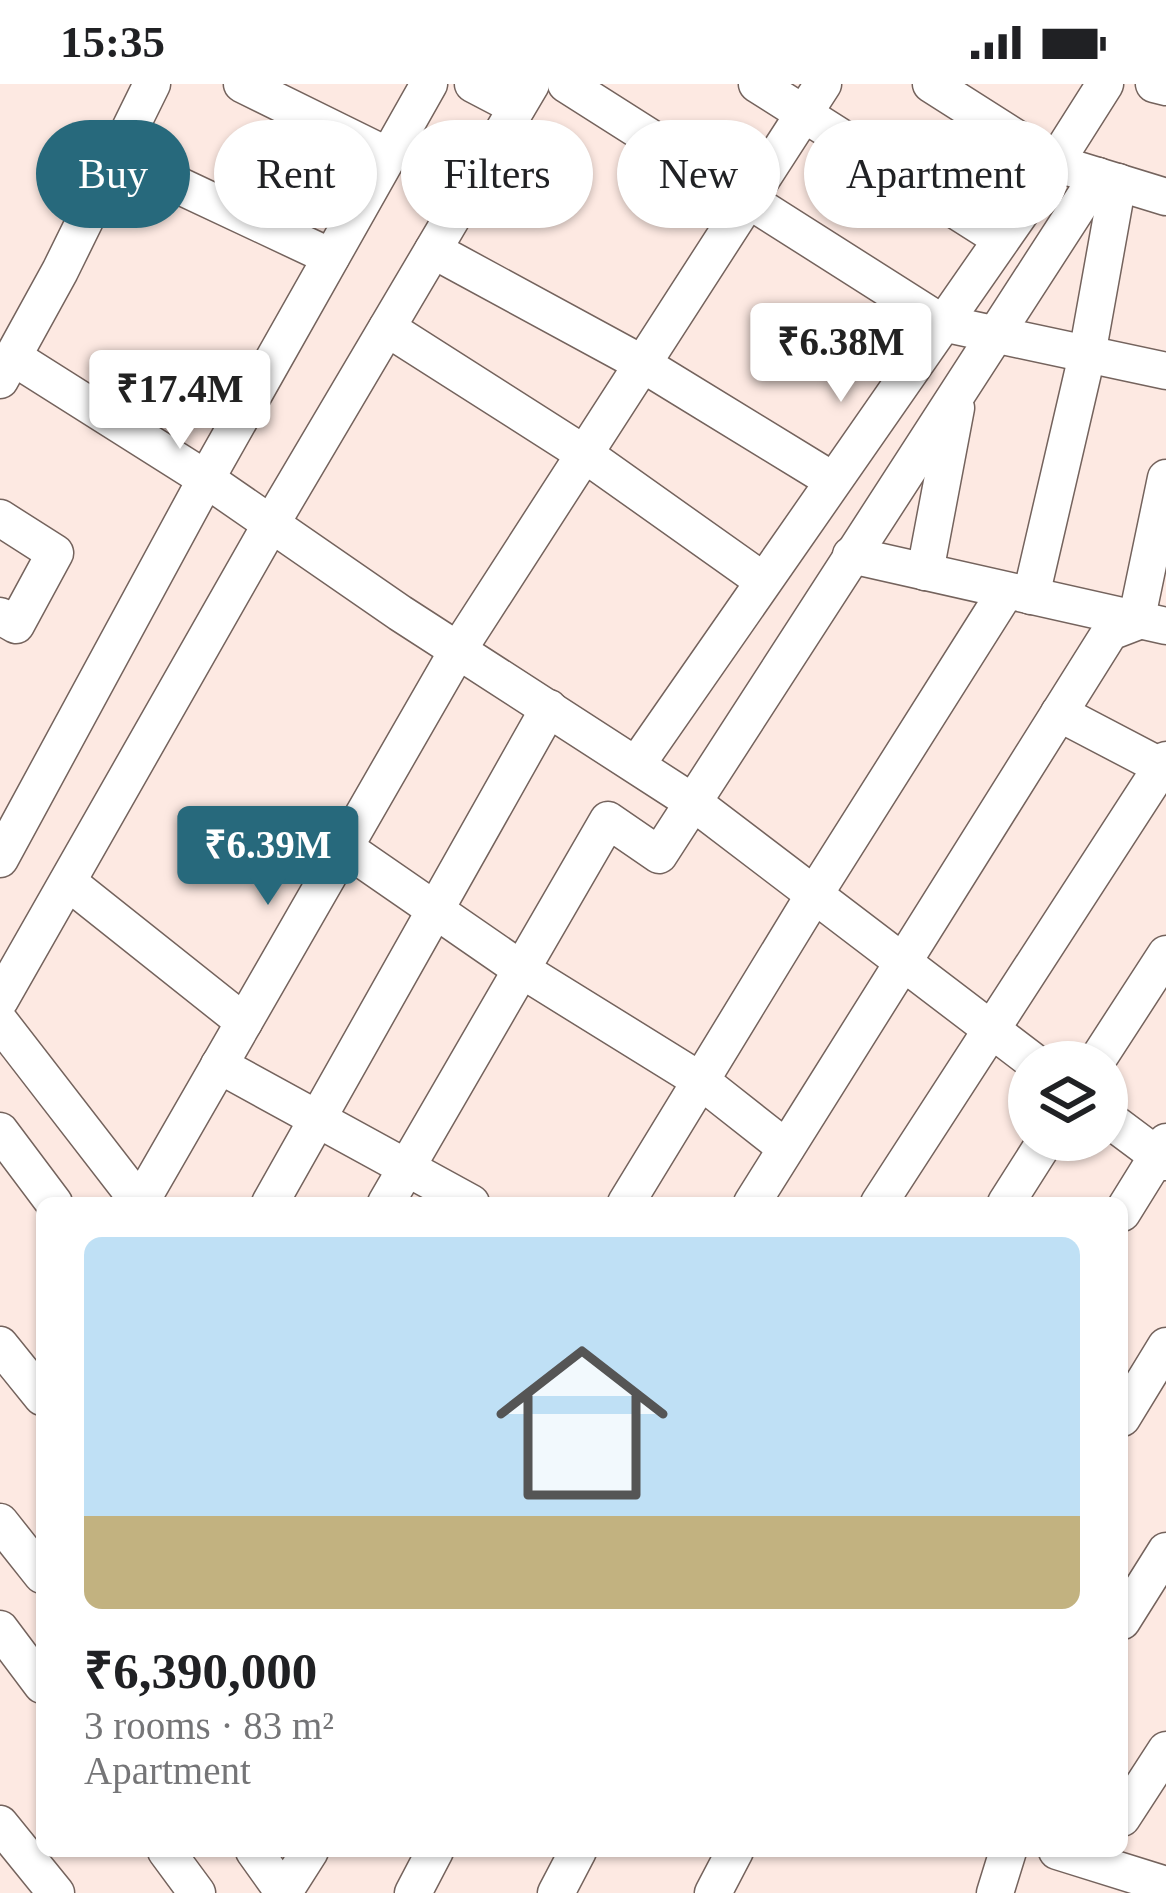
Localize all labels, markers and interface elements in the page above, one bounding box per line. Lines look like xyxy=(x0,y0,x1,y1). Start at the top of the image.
text: 15:35 xyxy=(60,17,165,67)
chip: Buy xyxy=(36,120,190,228)
chip: Rent xyxy=(214,120,377,228)
chip: Filters xyxy=(401,120,593,228)
chip: New xyxy=(617,120,780,228)
chip: Apartment xyxy=(804,120,1068,228)
pin: ₹6.38M xyxy=(743,303,939,405)
text: ₹6.38M xyxy=(777,320,905,363)
pin: ₹17.4M xyxy=(82,350,278,452)
text: ₹17.4M xyxy=(116,367,244,410)
pin: ₹6.39M xyxy=(170,806,366,908)
text: ₹6.39M xyxy=(204,823,332,866)
map controls xyxy=(1008,1041,1128,1161)
button: layers xyxy=(1008,1041,1128,1161)
icon: home xyxy=(474,1315,690,1531)
text: ₹6,390,000 xyxy=(84,1643,317,1699)
text: 3 rooms · 83 m² xyxy=(84,1704,334,1747)
text: Apartment xyxy=(84,1749,251,1792)

